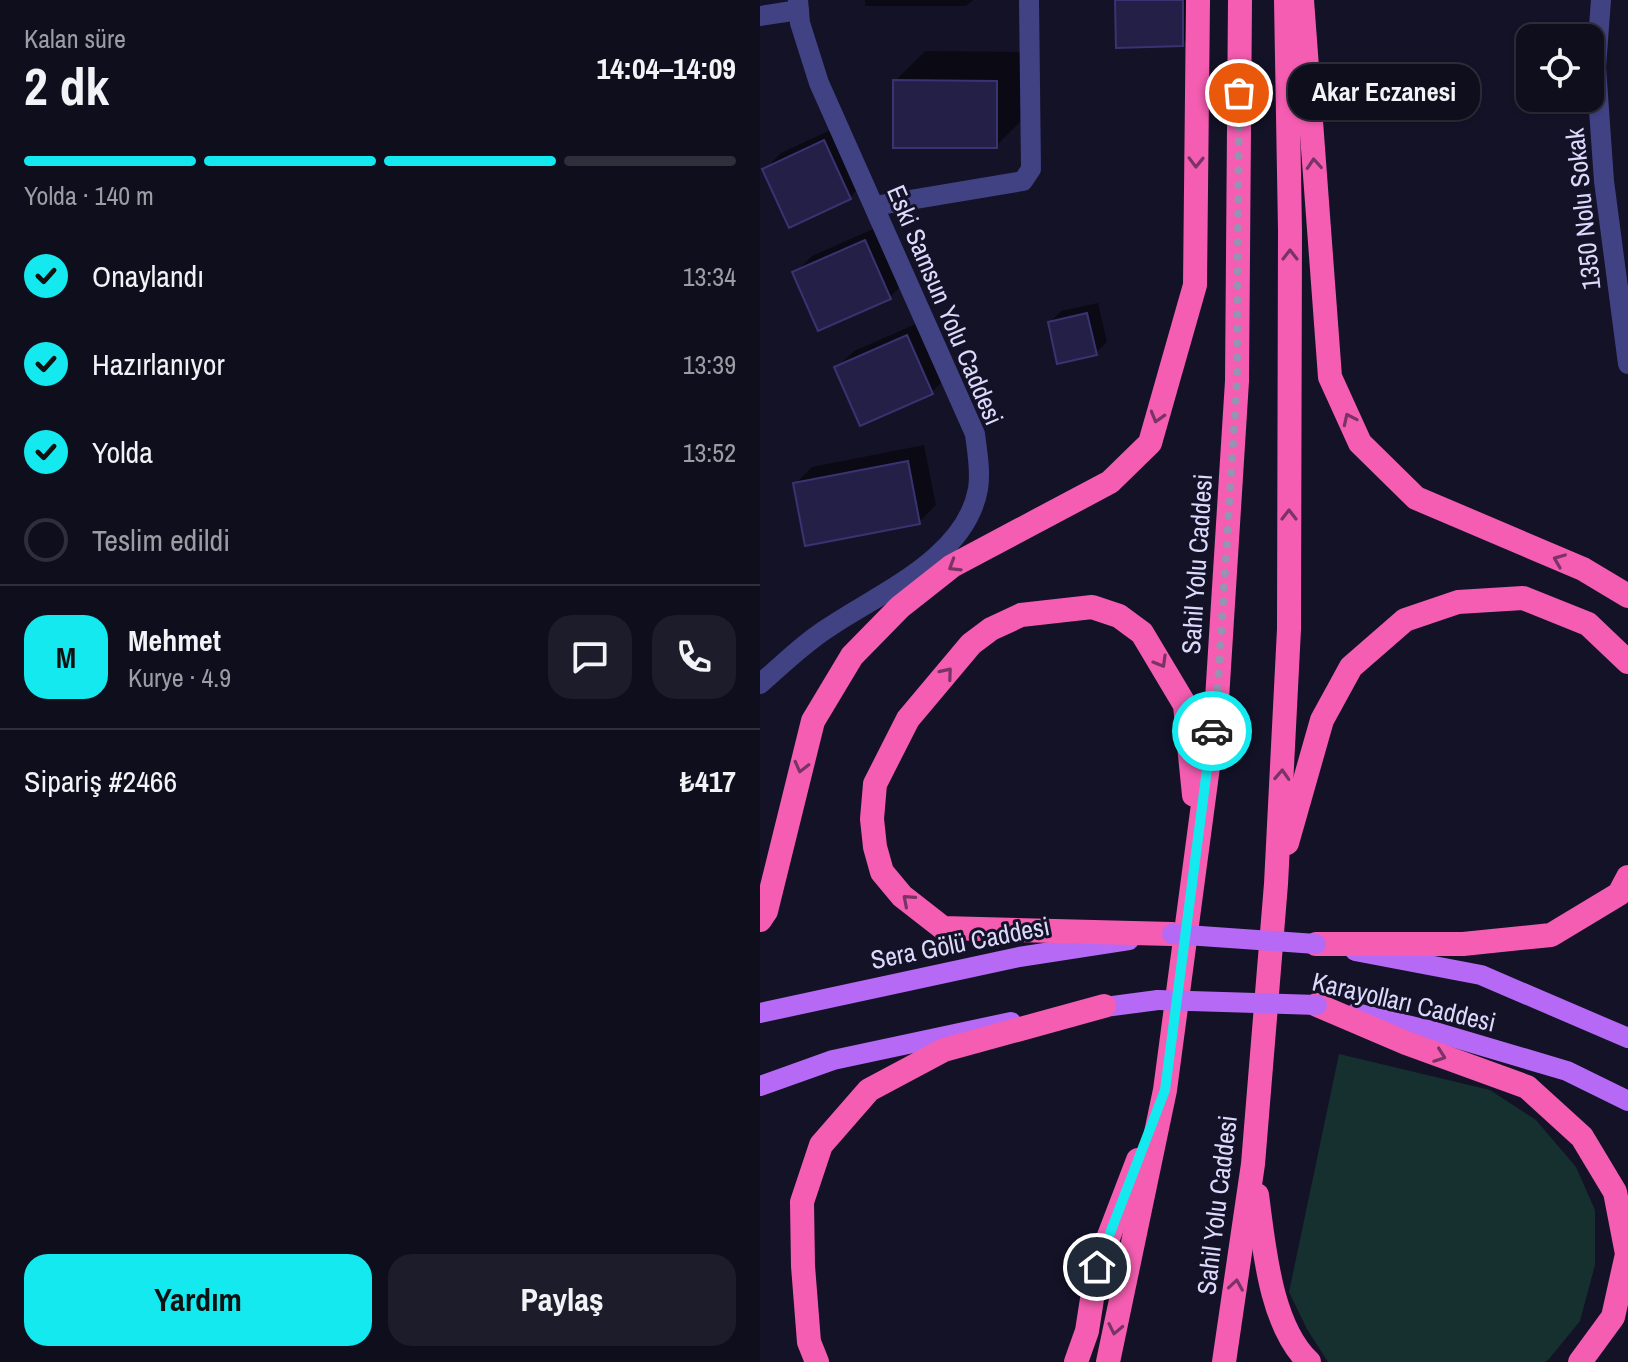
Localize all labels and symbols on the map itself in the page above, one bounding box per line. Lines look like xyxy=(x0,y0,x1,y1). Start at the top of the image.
pin xyxy=(1205,59,1273,127)
callout: Akar Eczanesi xyxy=(1287,65,1479,121)
street label: 1350 Nolu Sokak xyxy=(1557,126,1608,292)
one-way arrow xyxy=(1187,156,1205,169)
one-way arrow xyxy=(1306,157,1323,170)
street label: Eski Samsun Yolu Caddesi xyxy=(879,179,1012,430)
one-way arrow xyxy=(1281,248,1299,261)
one-way arrow xyxy=(1150,409,1166,423)
one-way arrow xyxy=(1343,413,1359,428)
street label: Sahil Yolu Caddesi xyxy=(1173,473,1220,655)
one-way arrow xyxy=(1280,508,1298,521)
one-way arrow xyxy=(1553,553,1567,569)
one-way arrow xyxy=(948,556,963,571)
one-way arrow xyxy=(1151,653,1167,668)
one-way arrow xyxy=(937,668,952,683)
courier xyxy=(1172,691,1252,771)
one-way arrow xyxy=(794,759,811,773)
one-way arrow xyxy=(1273,768,1290,781)
one-way arrow xyxy=(903,895,918,910)
street label: Sera Gölü Caddesi xyxy=(868,908,1052,977)
street label: Karayolları Caddesi xyxy=(1309,963,1499,1040)
one-way arrow xyxy=(1433,1046,1447,1063)
street label: Sahil Yolu Caddesi xyxy=(1188,1113,1245,1297)
pin xyxy=(1063,1233,1131,1301)
one-way arrow xyxy=(1227,1278,1244,1292)
one-way arrow xyxy=(1107,1321,1124,1335)

